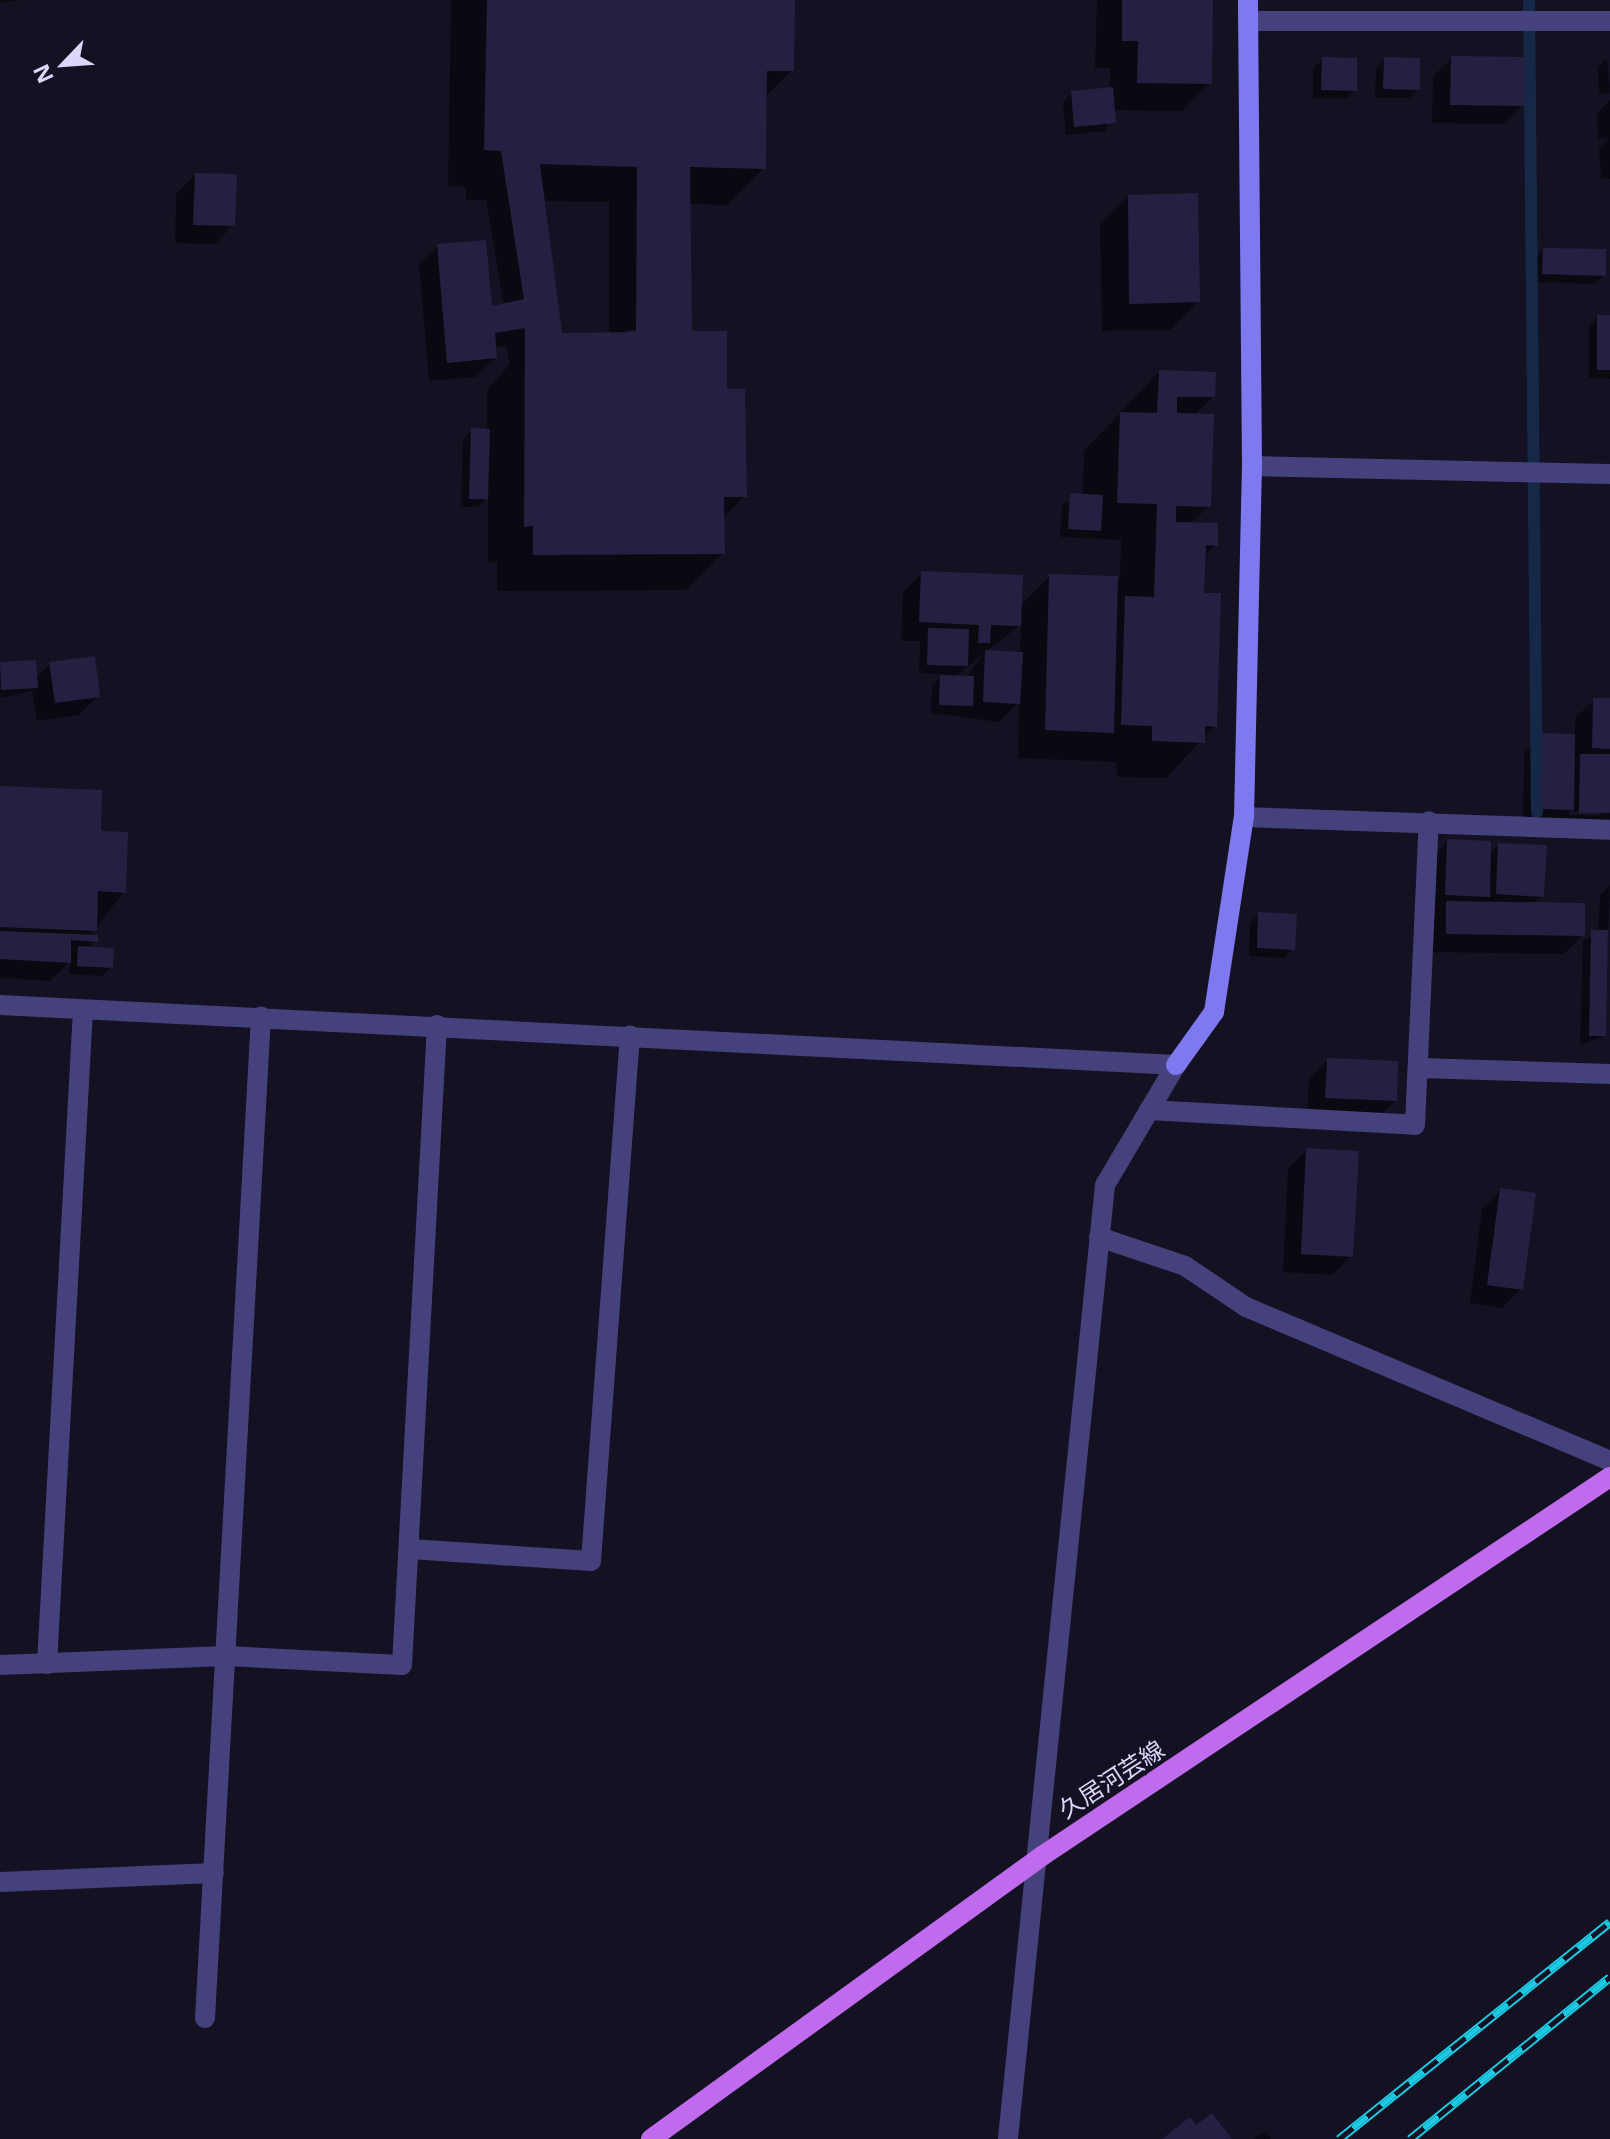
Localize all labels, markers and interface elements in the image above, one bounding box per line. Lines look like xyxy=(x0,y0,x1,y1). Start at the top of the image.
north arrow xyxy=(24,24,104,104)
text: N xyxy=(25,60,60,89)
street label: 久居河芸線 xyxy=(1053,1734,1169,1824)

